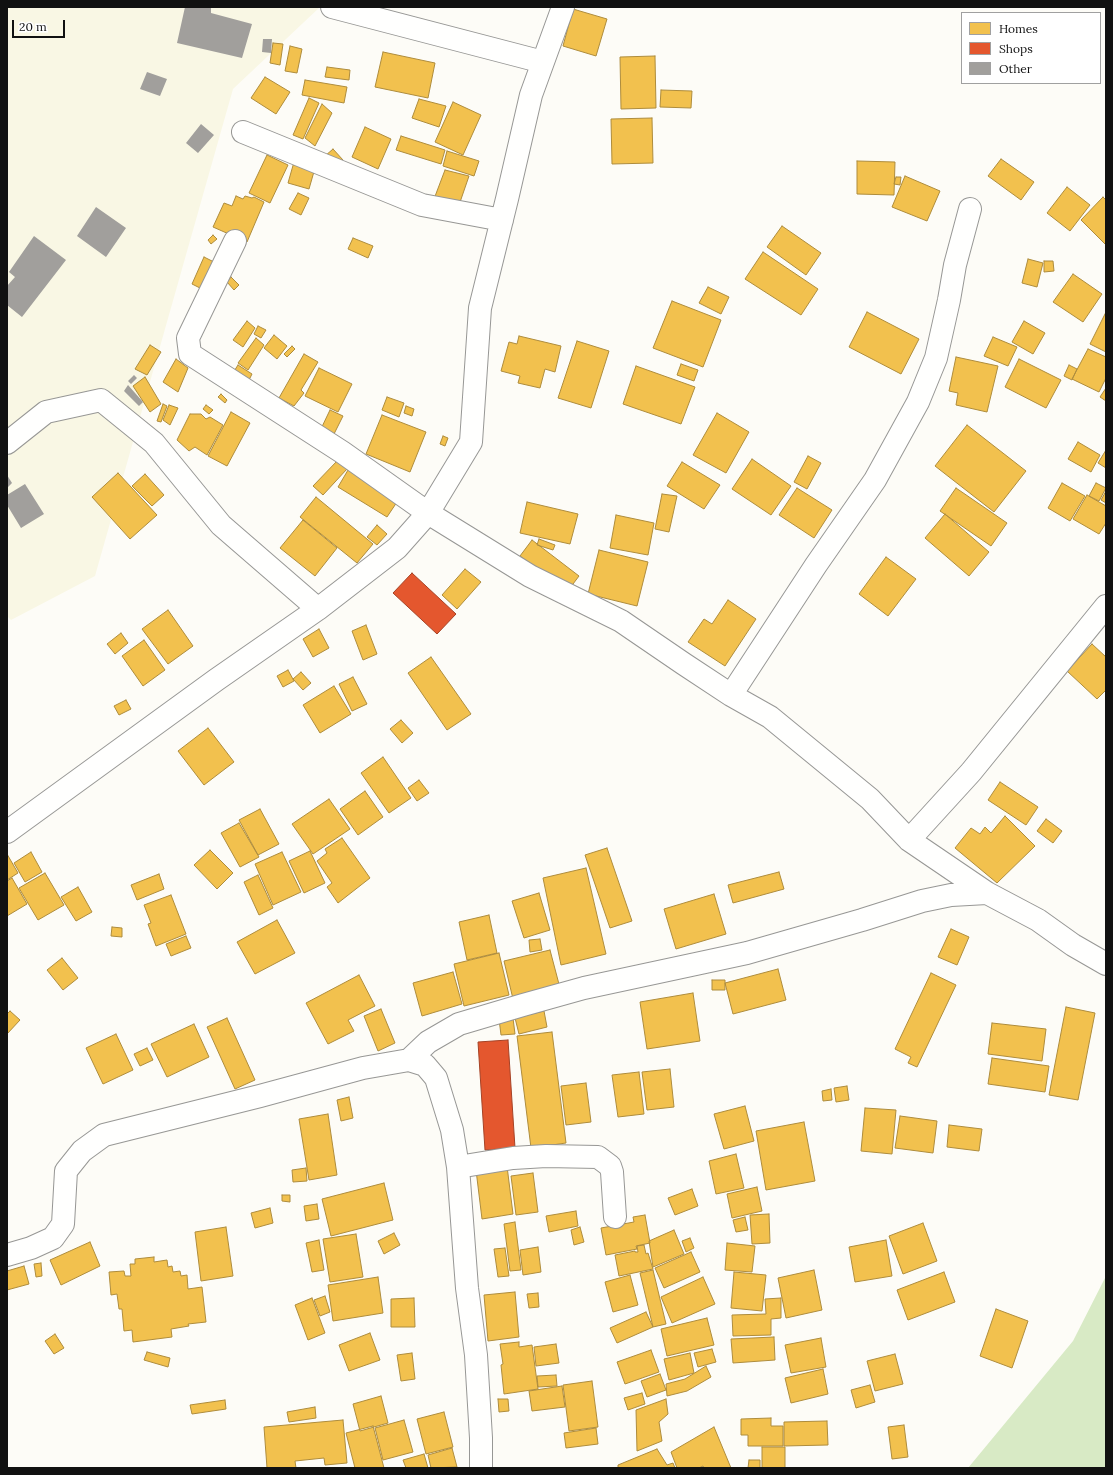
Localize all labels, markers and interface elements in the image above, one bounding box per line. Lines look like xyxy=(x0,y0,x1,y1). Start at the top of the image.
scale bar xyxy=(14,12,67,38)
legend xyxy=(961,12,1101,84)
text: 20 m xyxy=(19,19,47,34)
text: Homes xyxy=(999,21,1038,36)
text: Shops xyxy=(999,41,1033,56)
text: Other xyxy=(999,61,1032,76)

